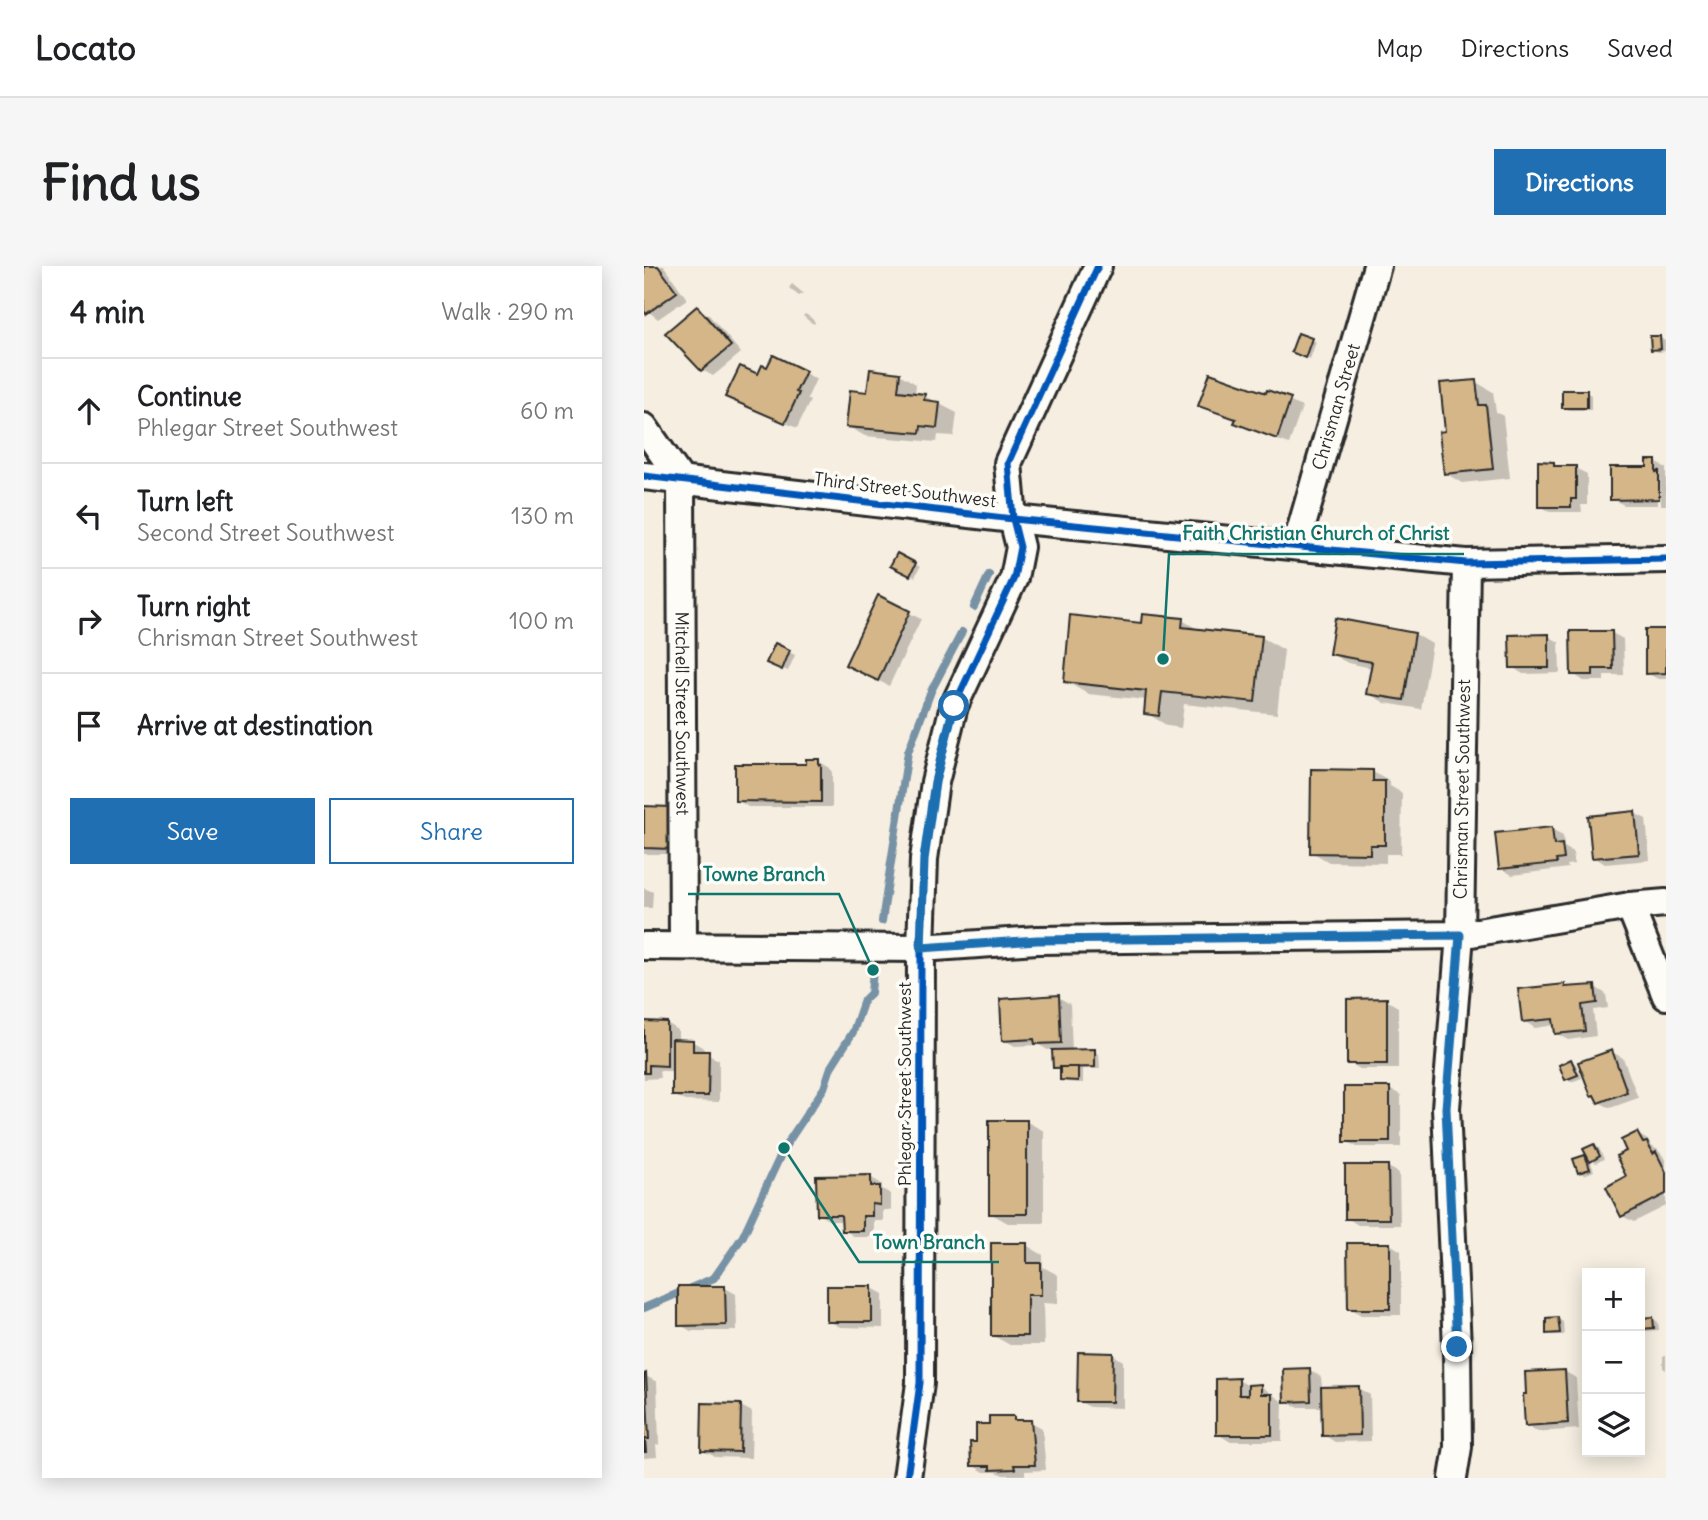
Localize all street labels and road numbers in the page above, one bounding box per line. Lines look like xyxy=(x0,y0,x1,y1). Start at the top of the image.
street label: Chrisman Street xyxy=(1307,341,1365,473)
street label: Third Street Southwest xyxy=(813,467,997,512)
street label: Mitchell Street Southwest xyxy=(671,611,694,815)
street label: Chrisman Street Southwest xyxy=(1449,679,1475,900)
street label: Phlegar Street Southwest xyxy=(893,982,916,1186)

